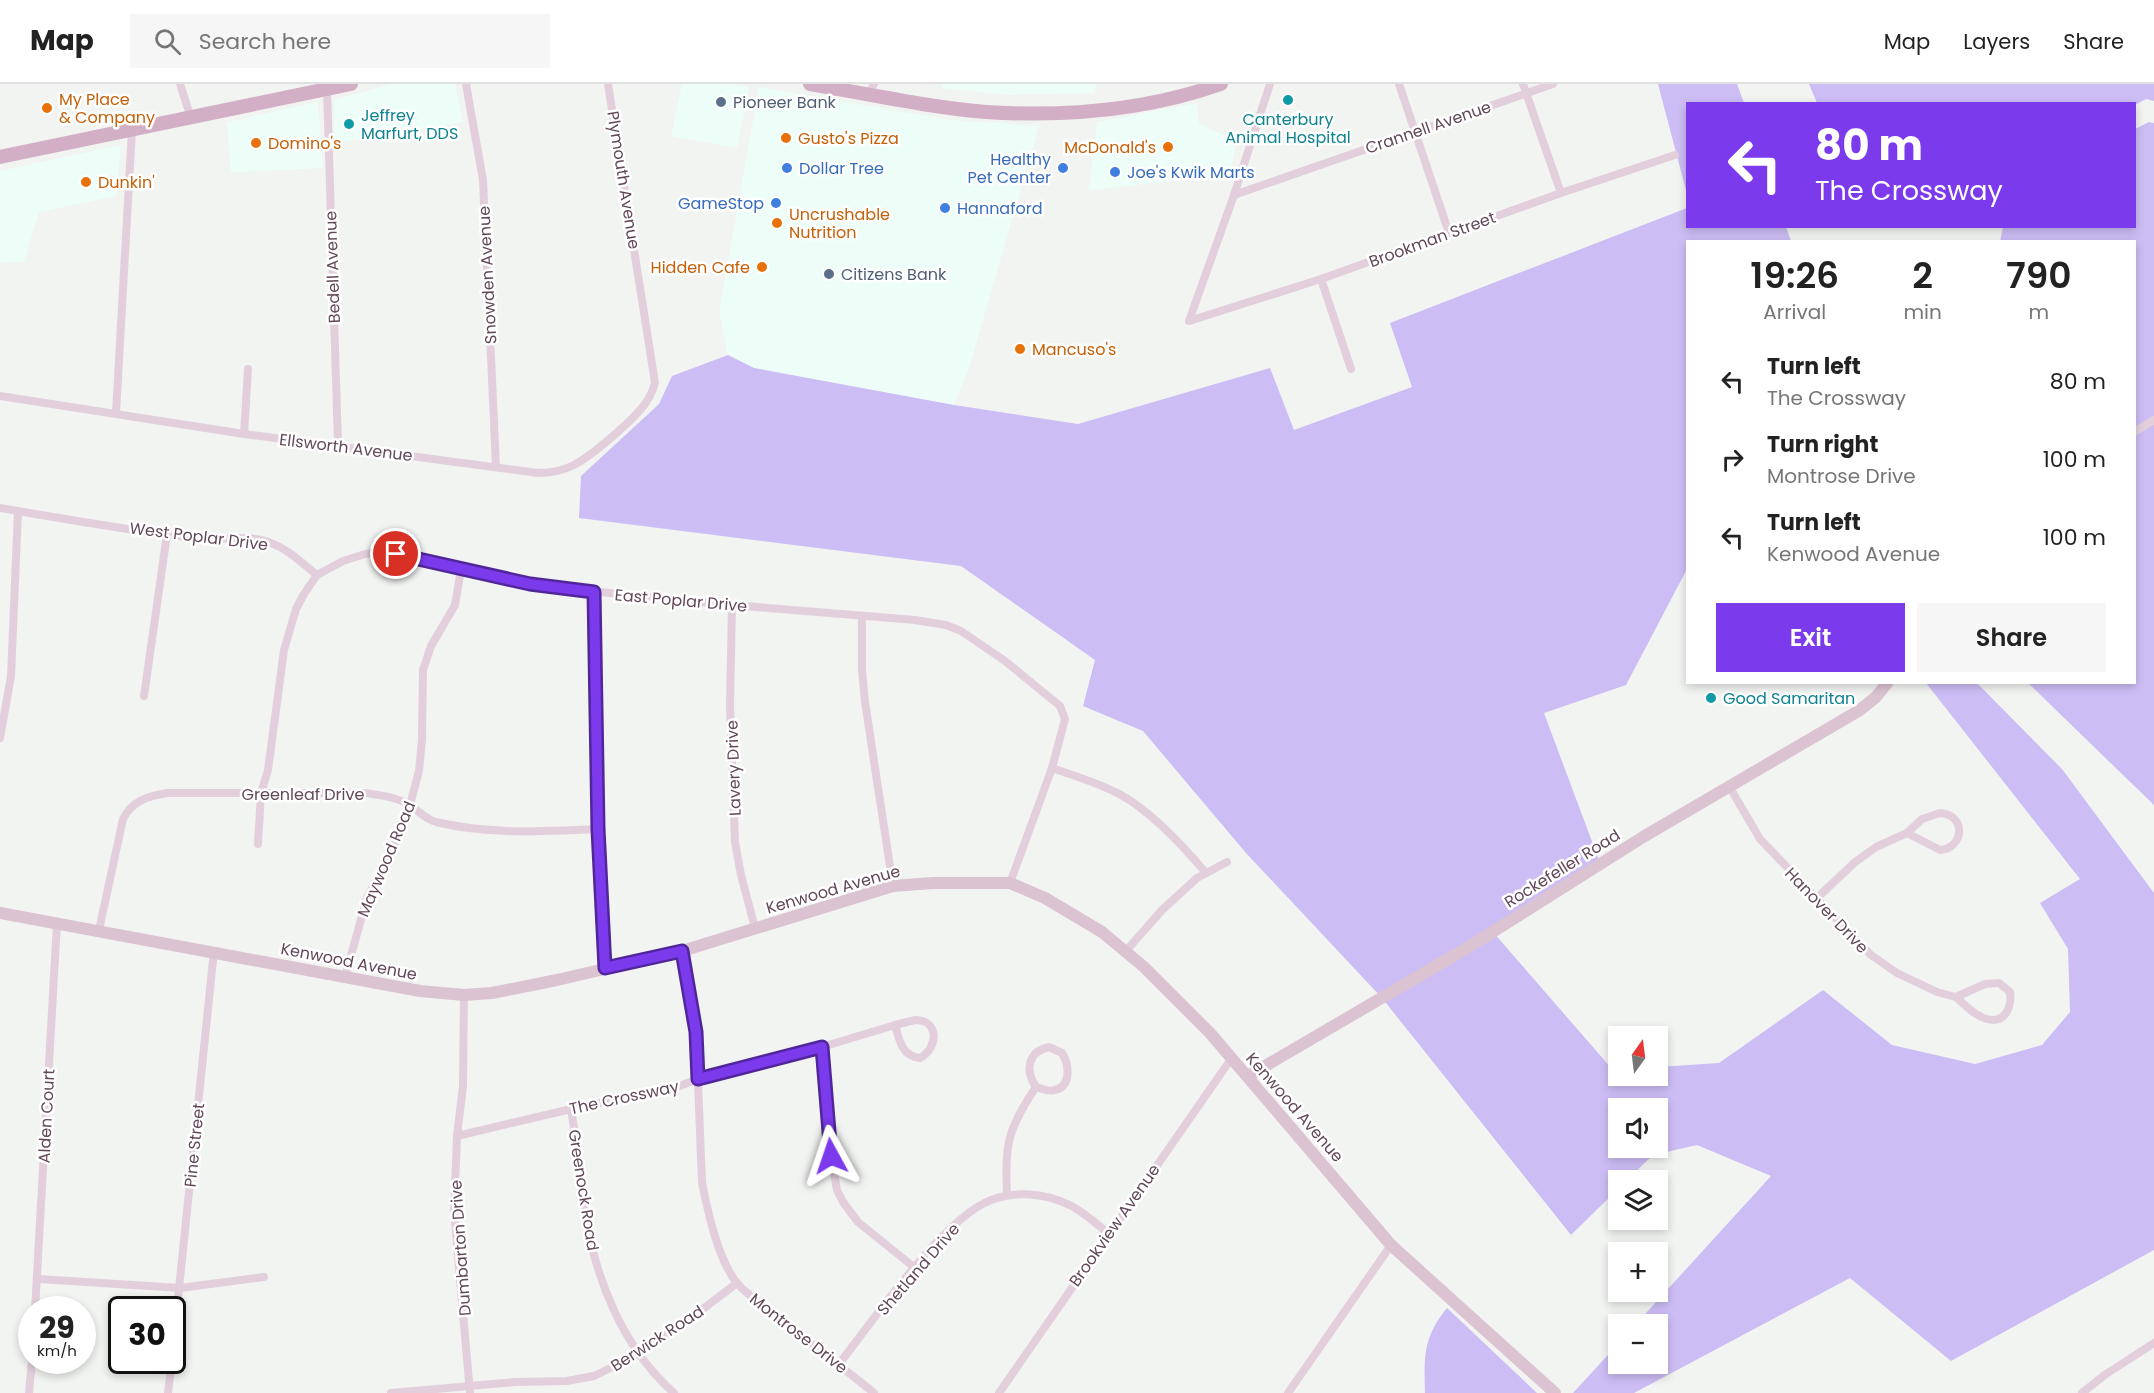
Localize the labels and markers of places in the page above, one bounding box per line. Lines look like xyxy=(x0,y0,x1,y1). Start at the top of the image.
place label: My Place & Company xyxy=(59,88,155,129)
place label: Pioneer Bank xyxy=(733,91,837,114)
marker: Canterbury Animal Hospital xyxy=(1281,93,1295,107)
marker: Pioneer Bank xyxy=(714,95,728,109)
marker: My Place & Company xyxy=(40,101,54,115)
place label: Jeffrey Marfurt, DDS xyxy=(361,104,458,145)
place label: Canterbury Animal Hospital xyxy=(1225,108,1351,149)
marker: Jeffrey Marfurt, DDS xyxy=(342,117,356,131)
place label: Gusto's Pizza xyxy=(798,127,899,150)
marker: Gusto's Pizza xyxy=(779,131,793,145)
place label: Domino's xyxy=(268,132,341,155)
marker: Domino's xyxy=(249,136,263,150)
place label: McDonald's xyxy=(1064,136,1156,159)
marker: McDonald's xyxy=(1161,140,1175,154)
place label: Healthy Pet Center xyxy=(967,148,1051,189)
place label: Dollar Tree xyxy=(799,157,884,180)
marker: Dollar Tree xyxy=(780,161,794,175)
marker: Healthy Pet Center xyxy=(1056,161,1070,175)
place label: Joe's Kwik Marts xyxy=(1127,161,1255,184)
marker: Joe's Kwik Marts xyxy=(1108,165,1122,179)
place label: Dunkin' xyxy=(98,171,155,194)
marker: Dunkin' xyxy=(79,175,93,189)
place label: GameStop xyxy=(678,192,764,215)
marker: GameStop xyxy=(769,196,783,210)
place label: Hannaford xyxy=(957,197,1042,220)
marker: Hannaford xyxy=(938,201,952,215)
place label: Uncrushable Nutrition xyxy=(789,203,890,244)
marker: Uncrushable Nutrition xyxy=(770,216,784,230)
place label: Hidden Cafe xyxy=(651,256,750,279)
marker: Hidden Cafe xyxy=(755,260,769,274)
place label: Citizens Bank xyxy=(841,263,947,286)
marker: Citizens Bank xyxy=(822,267,836,281)
place label: Mancuso's xyxy=(1032,338,1116,361)
marker: Mancuso's xyxy=(1013,342,1027,356)
pin xyxy=(370,528,421,579)
place label: Good Samaritan xyxy=(1723,687,1855,710)
marker: Good Samaritan xyxy=(1704,691,1718,705)

